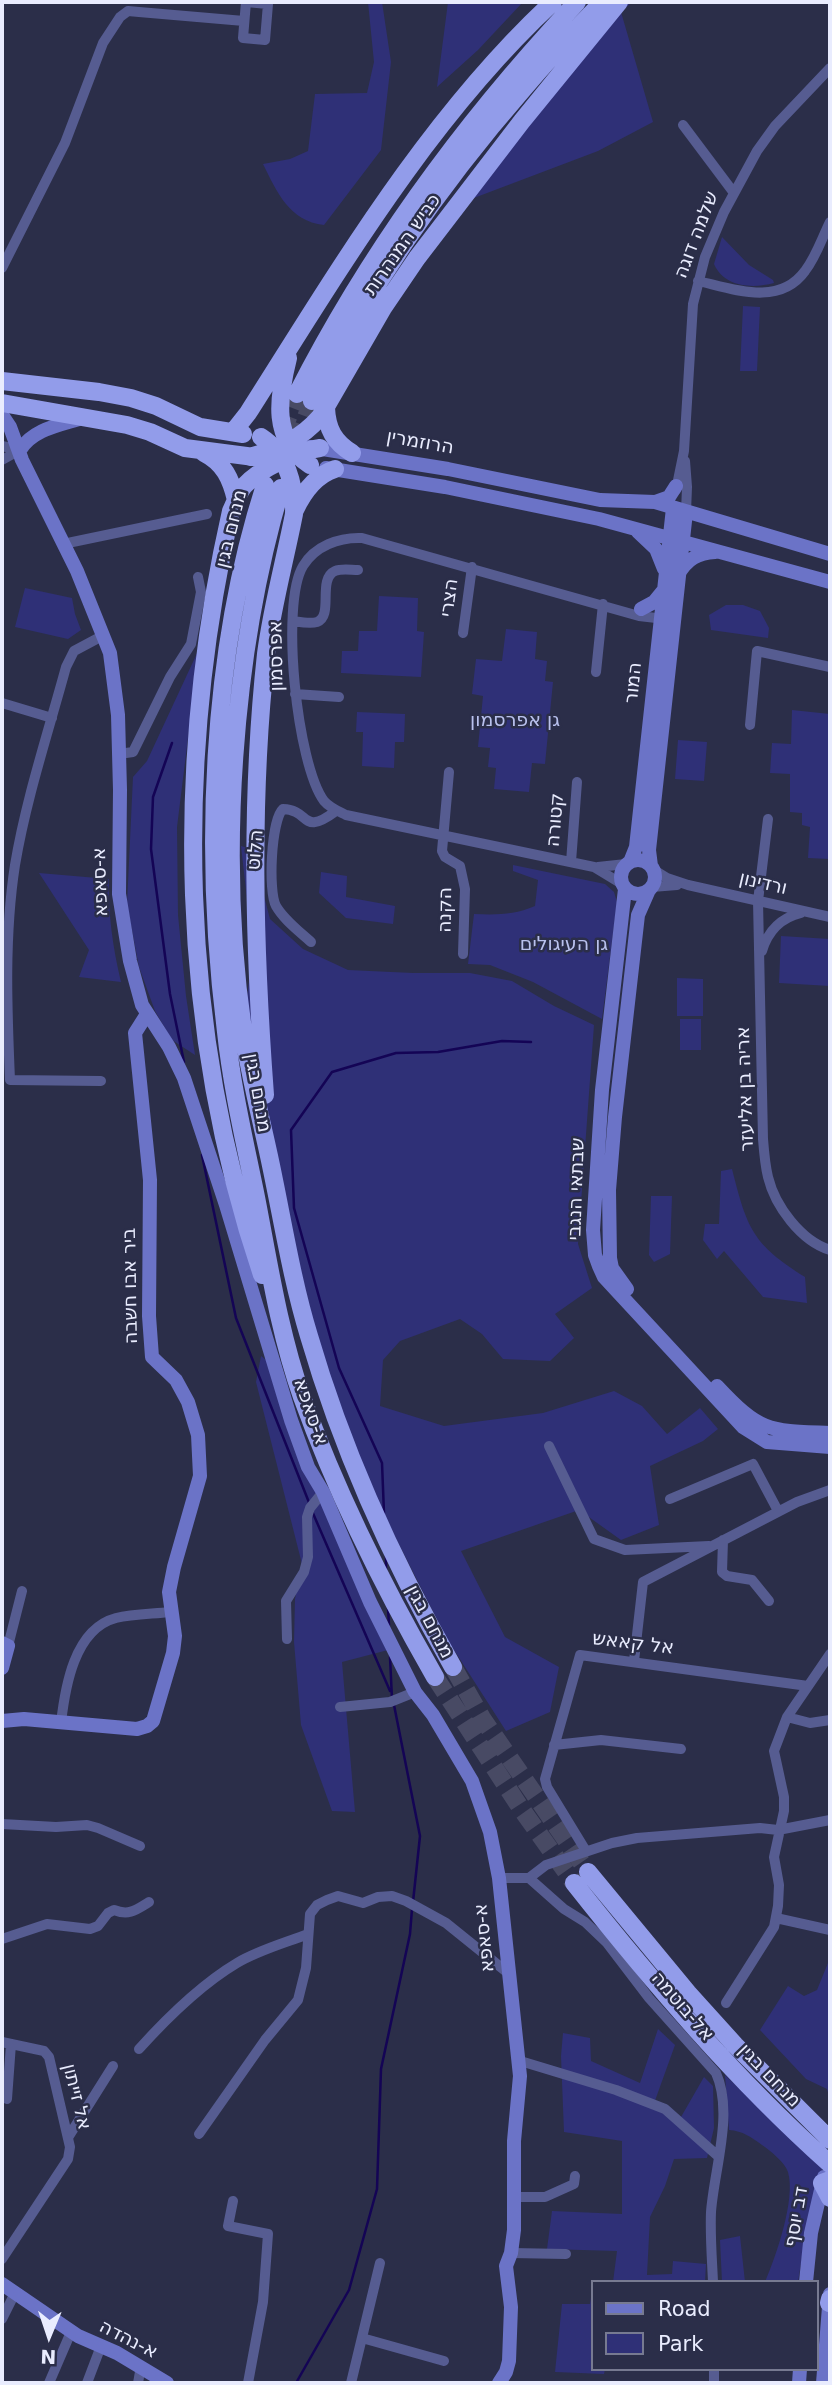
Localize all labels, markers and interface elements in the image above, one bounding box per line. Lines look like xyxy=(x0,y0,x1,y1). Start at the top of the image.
street label: שלמה דוגה xyxy=(670,188,724,282)
street label: כביש המנהרות xyxy=(360,190,446,300)
street label: הרוזמרין xyxy=(385,426,455,460)
street label: מנחם בגין xyxy=(211,488,253,570)
street label: הצרי xyxy=(436,577,464,619)
street label: אפרסמון xyxy=(265,620,289,692)
street label: המור xyxy=(621,661,647,705)
park label: גן אפרסמון xyxy=(470,710,560,732)
street label: קטורה xyxy=(542,792,570,848)
street label: הלוט xyxy=(243,829,269,871)
street label: א-סאפא xyxy=(88,847,114,917)
street label: ורדינון xyxy=(737,867,789,901)
street label: הקנה xyxy=(434,887,458,933)
park label: גן העיגולים xyxy=(520,934,608,956)
street label: אריה בן אליעזר xyxy=(732,1026,760,1152)
street label: מנחם בגין xyxy=(239,1052,275,1134)
street label: שבתאי הנגבי xyxy=(564,1137,590,1241)
street label: ביר אבו חשבה xyxy=(119,1228,143,1344)
street label: א-סאפא xyxy=(288,1376,332,1448)
street label: מנחם בגין xyxy=(400,1581,458,1663)
street label: אל קאאש xyxy=(591,1628,675,1660)
street label: א-סאפא xyxy=(470,1902,500,1974)
street label: אל-בוטמה xyxy=(646,1968,718,2046)
street label: מנחם בגין xyxy=(733,2039,805,2113)
street label: אל זייתון xyxy=(57,2062,95,2132)
street label: דב יוסף xyxy=(780,2185,814,2249)
legend xyxy=(590,2280,818,2371)
text: Road xyxy=(658,2297,711,2321)
north arrow xyxy=(14,2301,84,2371)
street label: א-נהדה xyxy=(95,2316,161,2364)
text: Park xyxy=(658,2332,703,2356)
text: N xyxy=(40,2346,57,2368)

